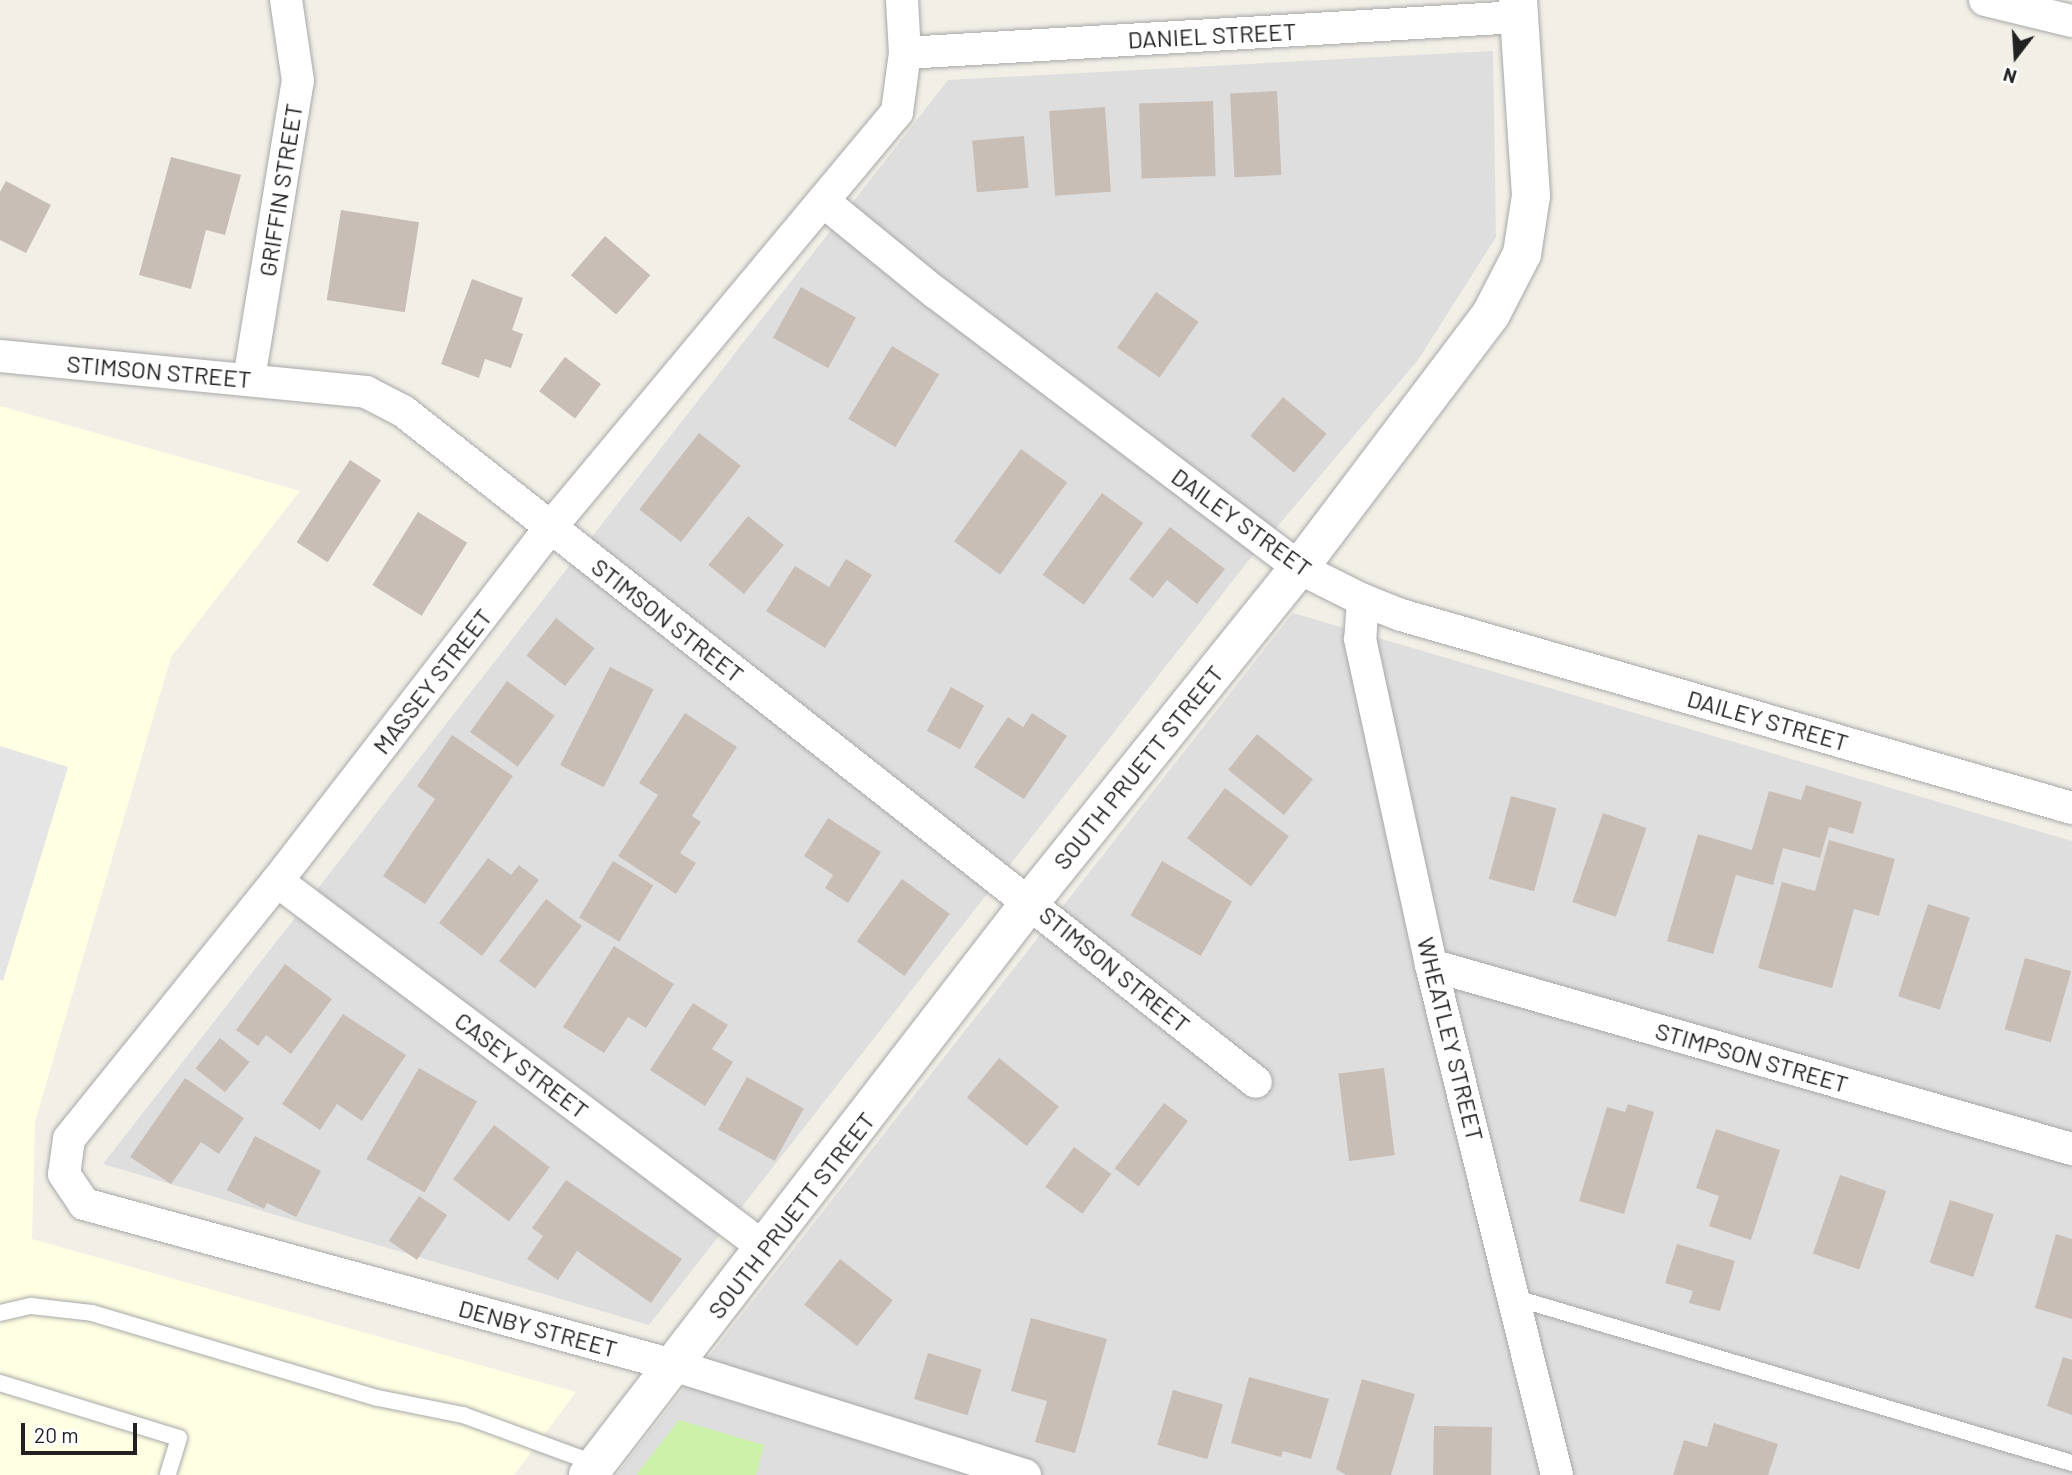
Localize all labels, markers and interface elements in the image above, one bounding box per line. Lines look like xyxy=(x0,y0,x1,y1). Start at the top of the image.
street label: DANIEL STREET xyxy=(1127,16,1297,54)
north arrow xyxy=(1981,21,2051,91)
text: N xyxy=(2000,64,2019,89)
street label: GRIFFIN STREET xyxy=(252,101,308,279)
street label: STIMSON STREET xyxy=(66,349,252,393)
street label: DAILEY STREET xyxy=(1166,462,1318,582)
street label: STIMSON STREET xyxy=(586,552,750,688)
street label: MASSEY STREET xyxy=(366,603,498,759)
street label: SOUTH PRUETT STREET xyxy=(1047,659,1229,875)
street label: DAILEY STREET xyxy=(1684,683,1852,757)
street label: STIMSON STREET xyxy=(1034,900,1196,1038)
street label: WHEATLEY STREET xyxy=(1412,934,1490,1144)
street label: CASEY STREET xyxy=(450,1005,594,1125)
street label: STIMPSON STREET xyxy=(1652,1016,1852,1098)
street label: SOUTH PRUETT STREET xyxy=(701,1106,881,1324)
street label: DENBY STREET xyxy=(456,1293,620,1363)
scale bar xyxy=(24,1408,140,1452)
text: 20 m xyxy=(34,1422,79,1447)

